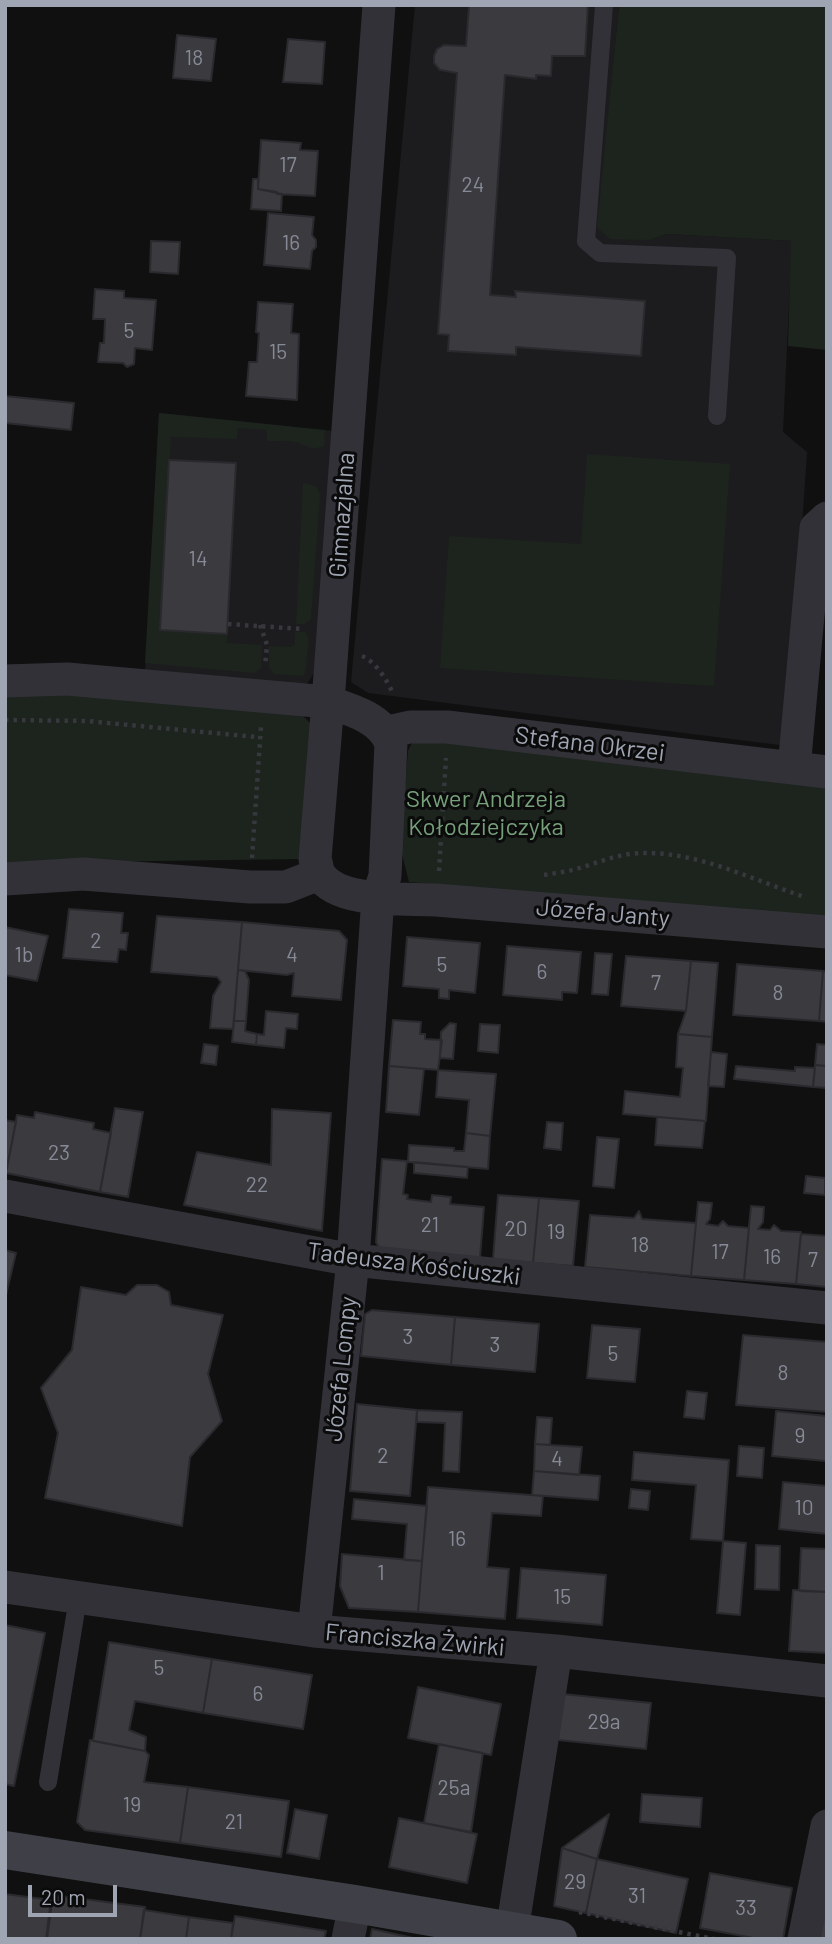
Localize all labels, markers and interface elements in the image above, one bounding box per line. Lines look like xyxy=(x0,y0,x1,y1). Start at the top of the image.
house number: 18 xyxy=(185,45,203,71)
house number: 17 xyxy=(279,152,297,178)
house number: 24 xyxy=(462,172,484,198)
house number: 16 xyxy=(282,230,300,256)
house number: 5 xyxy=(124,318,134,344)
house number: 15 xyxy=(269,339,287,365)
street label: Gimnazjalna xyxy=(323,451,361,579)
house number: 14 xyxy=(189,546,207,572)
street label: Stefana Okrzei xyxy=(513,721,667,767)
park label: Skwer Andrzeja Kołodziejczyka xyxy=(406,785,566,841)
street label: Józefa Janty xyxy=(535,893,671,933)
house number: 2 xyxy=(90,928,102,954)
house number: 1b xyxy=(15,942,33,968)
house number: 4 xyxy=(286,942,298,968)
house number: 5 xyxy=(437,952,447,978)
house number: 6 xyxy=(537,959,547,985)
house number: 7 xyxy=(651,970,661,996)
house number: 8 xyxy=(773,980,783,1006)
house number: 23 xyxy=(48,1140,70,1166)
house number: 22 xyxy=(246,1172,268,1198)
house number: 21 xyxy=(421,1212,439,1238)
house number: 20 xyxy=(504,1216,528,1242)
house number: 19 xyxy=(547,1219,565,1245)
house number: 18 xyxy=(631,1232,649,1258)
street label: Tadeusza Kościuszki xyxy=(306,1237,522,1291)
house number: 17 xyxy=(711,1239,729,1265)
house number: 16 xyxy=(763,1244,781,1270)
house number: 7 xyxy=(808,1247,818,1273)
street label: Józefa Lompy xyxy=(319,1295,363,1443)
house number: 3 xyxy=(403,1324,413,1350)
house number: 3 xyxy=(490,1332,500,1358)
house number: 5 xyxy=(608,1341,618,1367)
house number: 8 xyxy=(778,1360,788,1386)
house number: 9 xyxy=(795,1423,805,1449)
house number: 2 xyxy=(377,1443,389,1469)
house number: 4 xyxy=(551,1446,563,1472)
house number: 10 xyxy=(794,1495,814,1521)
house number: 16 xyxy=(448,1526,466,1552)
house number: 1 xyxy=(377,1560,385,1586)
house number: 15 xyxy=(553,1584,571,1610)
street label: Franciszka Żwirki xyxy=(324,1618,506,1662)
house number: 5 xyxy=(154,1655,164,1681)
house number: 6 xyxy=(253,1681,263,1707)
house number: 29a xyxy=(588,1709,620,1735)
house number: 25a xyxy=(438,1775,470,1801)
house number: 19 xyxy=(123,1792,141,1818)
house number: 21 xyxy=(225,1809,243,1835)
house number: 29 xyxy=(564,1869,586,1895)
scale bar xyxy=(32,1870,121,1914)
house number: 31 xyxy=(628,1883,646,1909)
text: 20 m xyxy=(41,1884,86,1909)
house number: 33 xyxy=(735,1895,757,1921)

